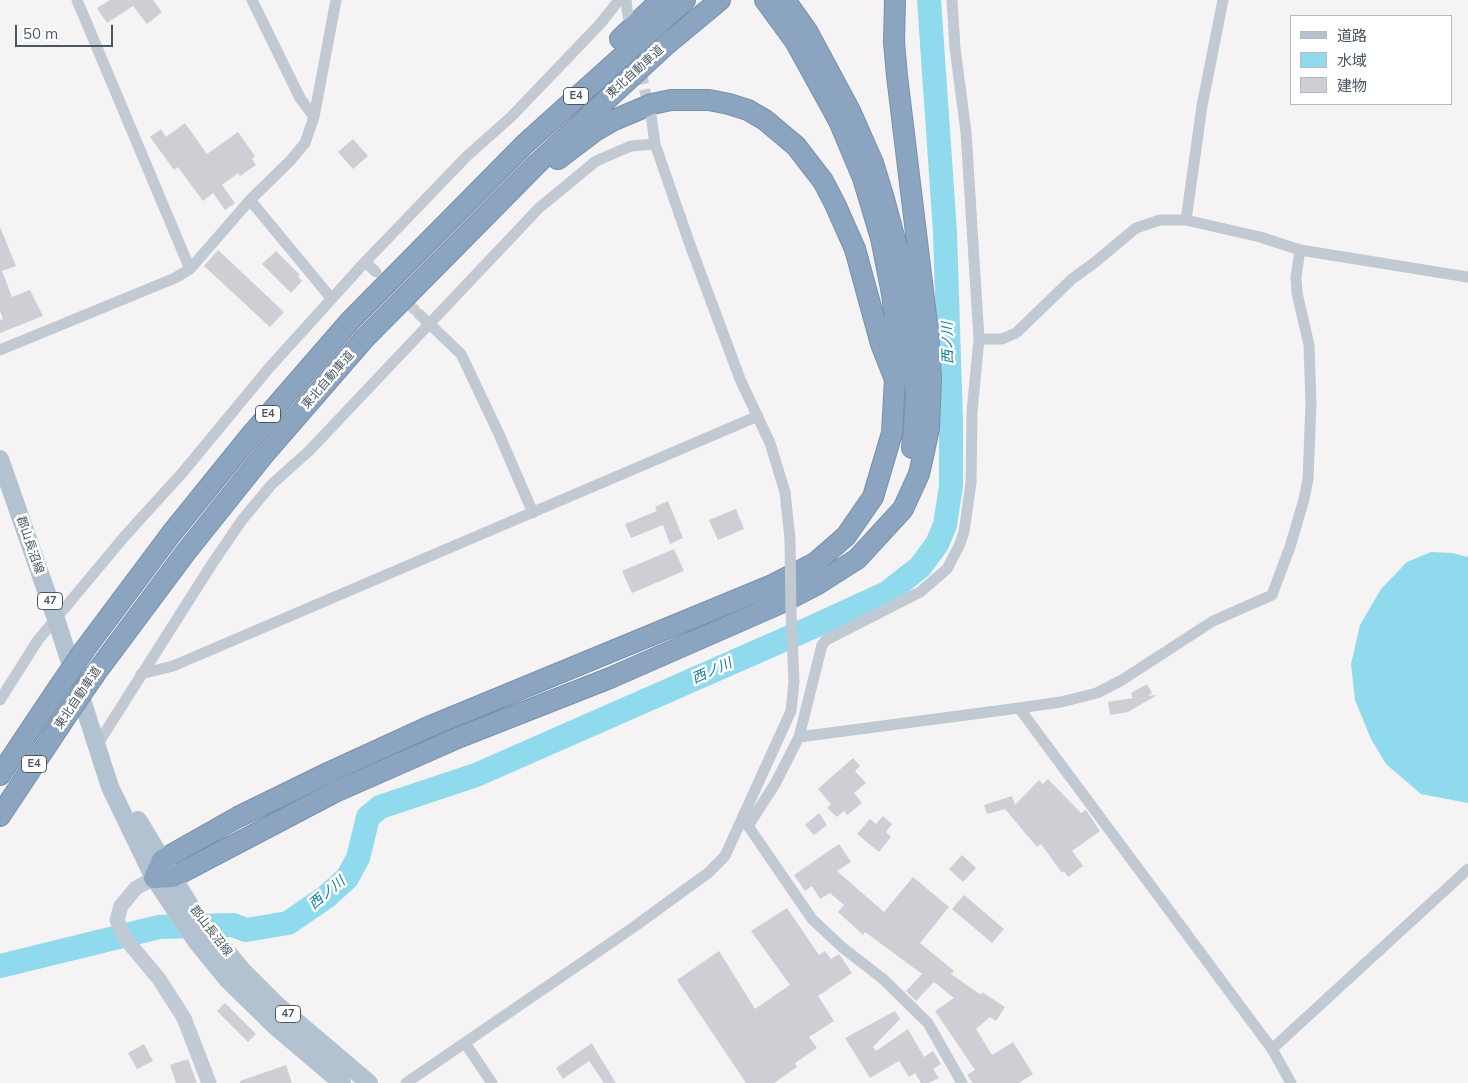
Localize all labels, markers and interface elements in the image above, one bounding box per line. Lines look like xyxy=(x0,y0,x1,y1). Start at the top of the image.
scale bar xyxy=(18,15,115,47)
legend xyxy=(1290,15,1453,105)
text: 50 m xyxy=(23,24,58,43)
text: 道路 xyxy=(1337,26,1367,45)
street label: 東北自動車道 xyxy=(603,43,667,101)
text: 水域 xyxy=(1337,51,1367,70)
text: 建物 xyxy=(1337,76,1367,95)
road number: E4 xyxy=(564,88,588,104)
water label: 西ノ川 xyxy=(939,322,957,364)
street label: 東北自動車道 xyxy=(299,348,357,412)
road number: E4 xyxy=(256,406,280,422)
street label: 郡山長沼線 xyxy=(13,514,47,576)
road number: 47 xyxy=(38,592,62,610)
water label: 西ノ川 xyxy=(689,655,735,687)
street label: 東北自動車道 xyxy=(52,664,104,732)
road number: E4 xyxy=(22,756,46,772)
water label: 西ノ川 xyxy=(306,873,348,913)
street label: 郡山長沼線 xyxy=(187,903,235,959)
road number: 47 xyxy=(276,1006,300,1022)

